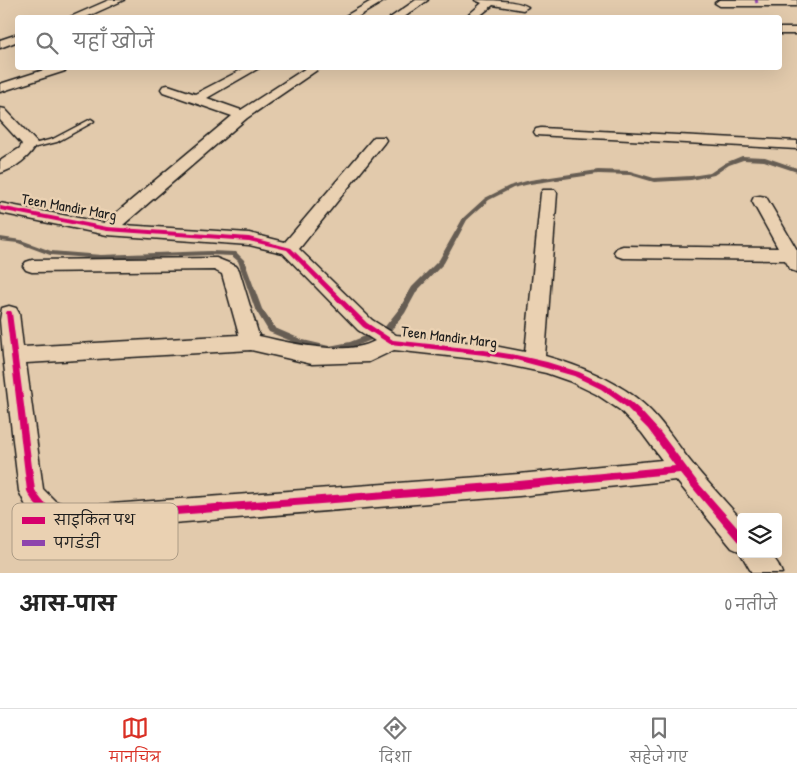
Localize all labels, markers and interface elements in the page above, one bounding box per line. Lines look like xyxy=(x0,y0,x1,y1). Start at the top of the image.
search box xyxy=(15,15,782,70)
text: यहाँ खोजें xyxy=(73,28,154,54)
icon: search xyxy=(33,29,61,57)
street label: Teen Mandir Marg xyxy=(20,188,119,225)
street label: Teen Mandir Marg xyxy=(400,320,499,353)
legend xyxy=(12,503,178,560)
text: साइकिल पथ xyxy=(53,509,136,529)
map controls xyxy=(737,513,782,558)
button: layers xyxy=(737,513,782,558)
text: पगडंडी xyxy=(53,532,101,552)
text: आस-पास xyxy=(20,589,116,618)
text: 0 नतीजे xyxy=(725,593,777,615)
tab: मानचित्र xyxy=(109,714,161,773)
tab: दिशा xyxy=(379,714,411,773)
tab: सहेजे गए xyxy=(630,714,688,773)

